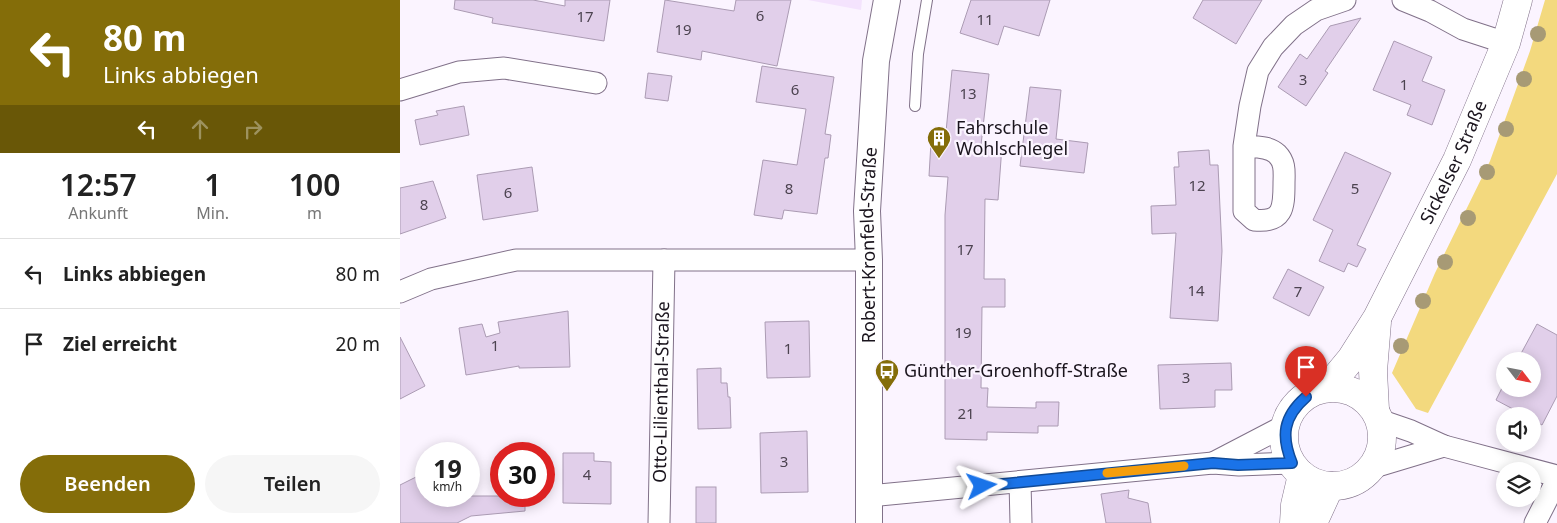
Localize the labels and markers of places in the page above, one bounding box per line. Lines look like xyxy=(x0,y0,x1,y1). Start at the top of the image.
place label: Fahrschule Wohlschlegel xyxy=(956,115,1068,160)
building icon: Fahrschule Wohlschlegel xyxy=(926,125,952,159)
pin xyxy=(1285,346,1327,397)
bus stop icon: Günther-Groenhoff-Straße xyxy=(874,358,900,392)
place label: Günther-Groenhoff-Straße xyxy=(904,358,1128,382)

